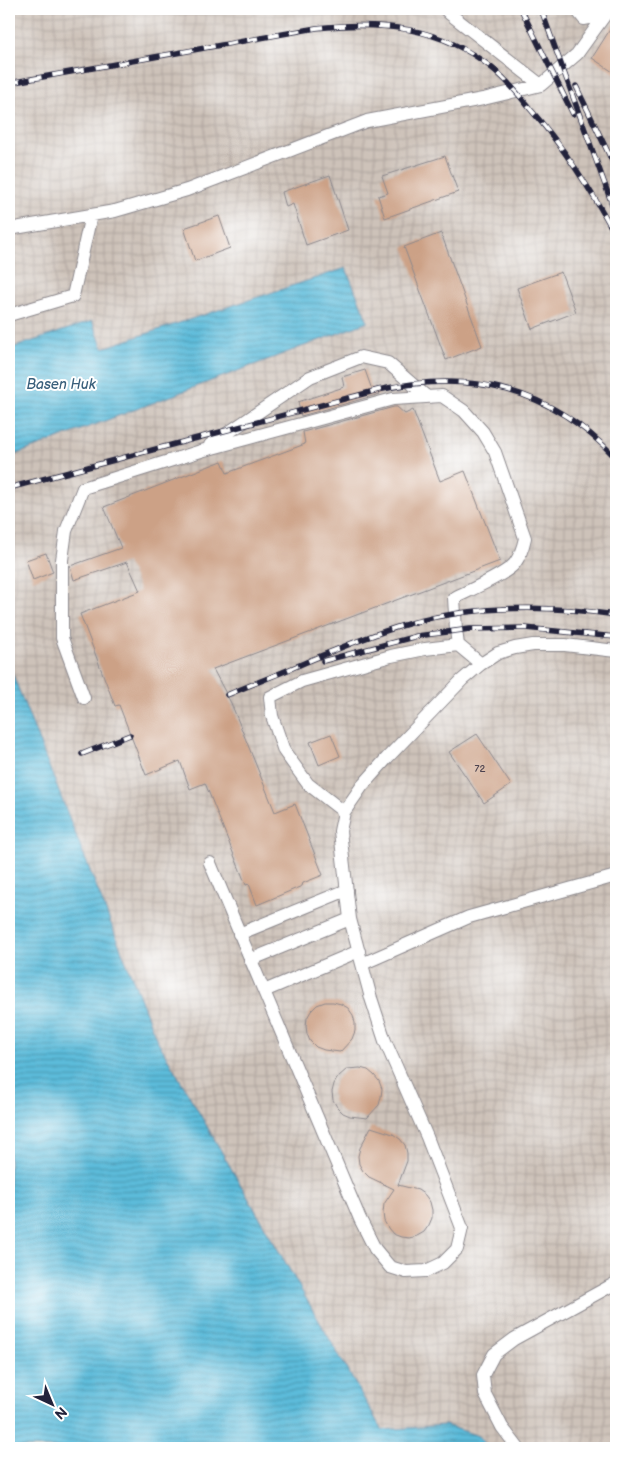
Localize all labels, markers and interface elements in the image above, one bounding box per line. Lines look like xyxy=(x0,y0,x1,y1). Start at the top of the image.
water label: Basen Huk xyxy=(26,376,97,393)
house number: 72 xyxy=(475,763,486,775)
north arrow xyxy=(28,1380,78,1430)
text: N xyxy=(51,1403,70,1423)

